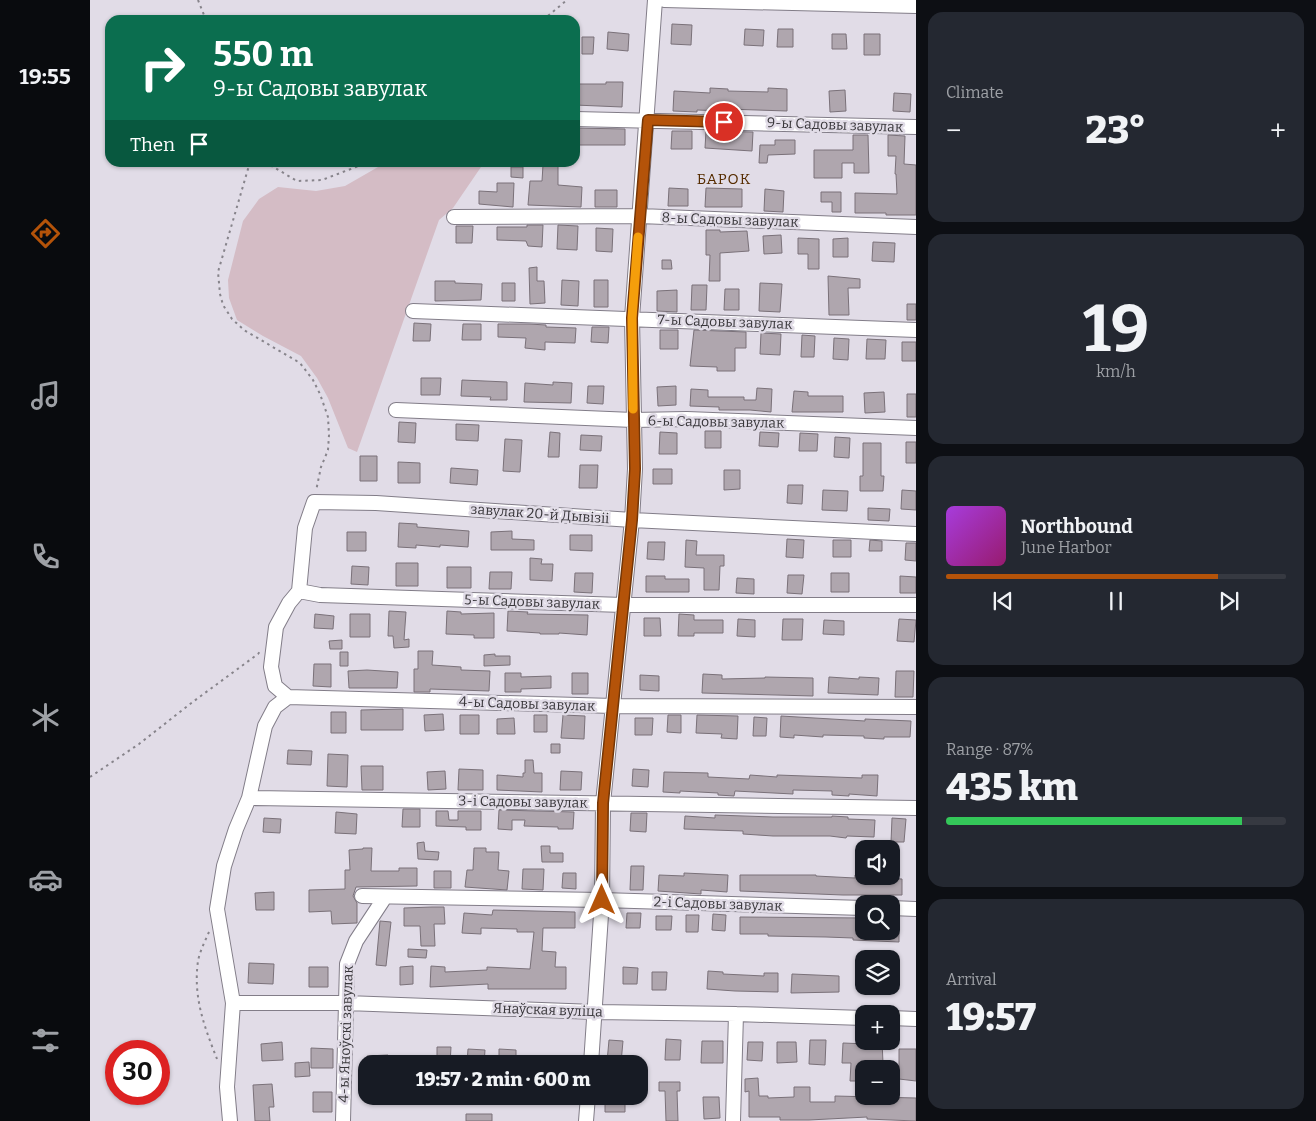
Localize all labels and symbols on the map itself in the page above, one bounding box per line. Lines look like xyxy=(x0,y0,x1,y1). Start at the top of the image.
pin xyxy=(703,101,745,143)
street label: 9-ы Садовы завулак xyxy=(767,114,904,136)
district label: БАРОК xyxy=(697,170,751,188)
street label: 8-ы Садовы завулак xyxy=(661,209,799,231)
street label: 7-ы Садовы завулак xyxy=(657,311,793,333)
street label: 6-ы Садовы завулак xyxy=(648,412,785,432)
street label: завулак 20-й Дывізіі xyxy=(470,501,610,527)
street label: 5-ы Садовы завулак xyxy=(464,591,601,613)
street label: 4-ы Садовы завулак xyxy=(459,693,596,715)
street label: 3-і Садовы завулак xyxy=(458,792,589,812)
position arrow xyxy=(575,873,627,925)
street label: 2-і Садовы завулак xyxy=(653,893,783,915)
street label: 4-ы Яноўскі завулак xyxy=(335,964,357,1103)
street label: Янаўская вуліца xyxy=(493,1000,603,1020)
speed limit sign: 30 xyxy=(105,1040,170,1105)

